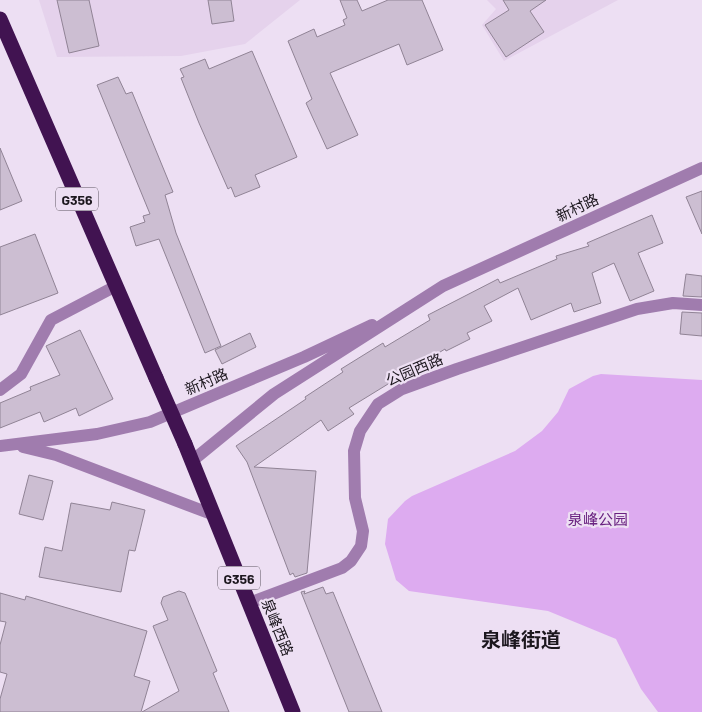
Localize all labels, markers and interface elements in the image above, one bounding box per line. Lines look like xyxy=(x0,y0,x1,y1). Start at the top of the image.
road number: G356 xyxy=(56,188,98,210)
street label: 新村路 xyxy=(553,189,601,225)
street label: 公园西路 xyxy=(383,349,445,389)
street label: 新村路 xyxy=(182,364,230,398)
park label: 泉峰公园 xyxy=(568,510,628,528)
road number: G356 xyxy=(218,566,260,590)
street label: 泉峰西路 xyxy=(258,596,298,658)
district label: 泉峰街道 xyxy=(481,627,561,651)

